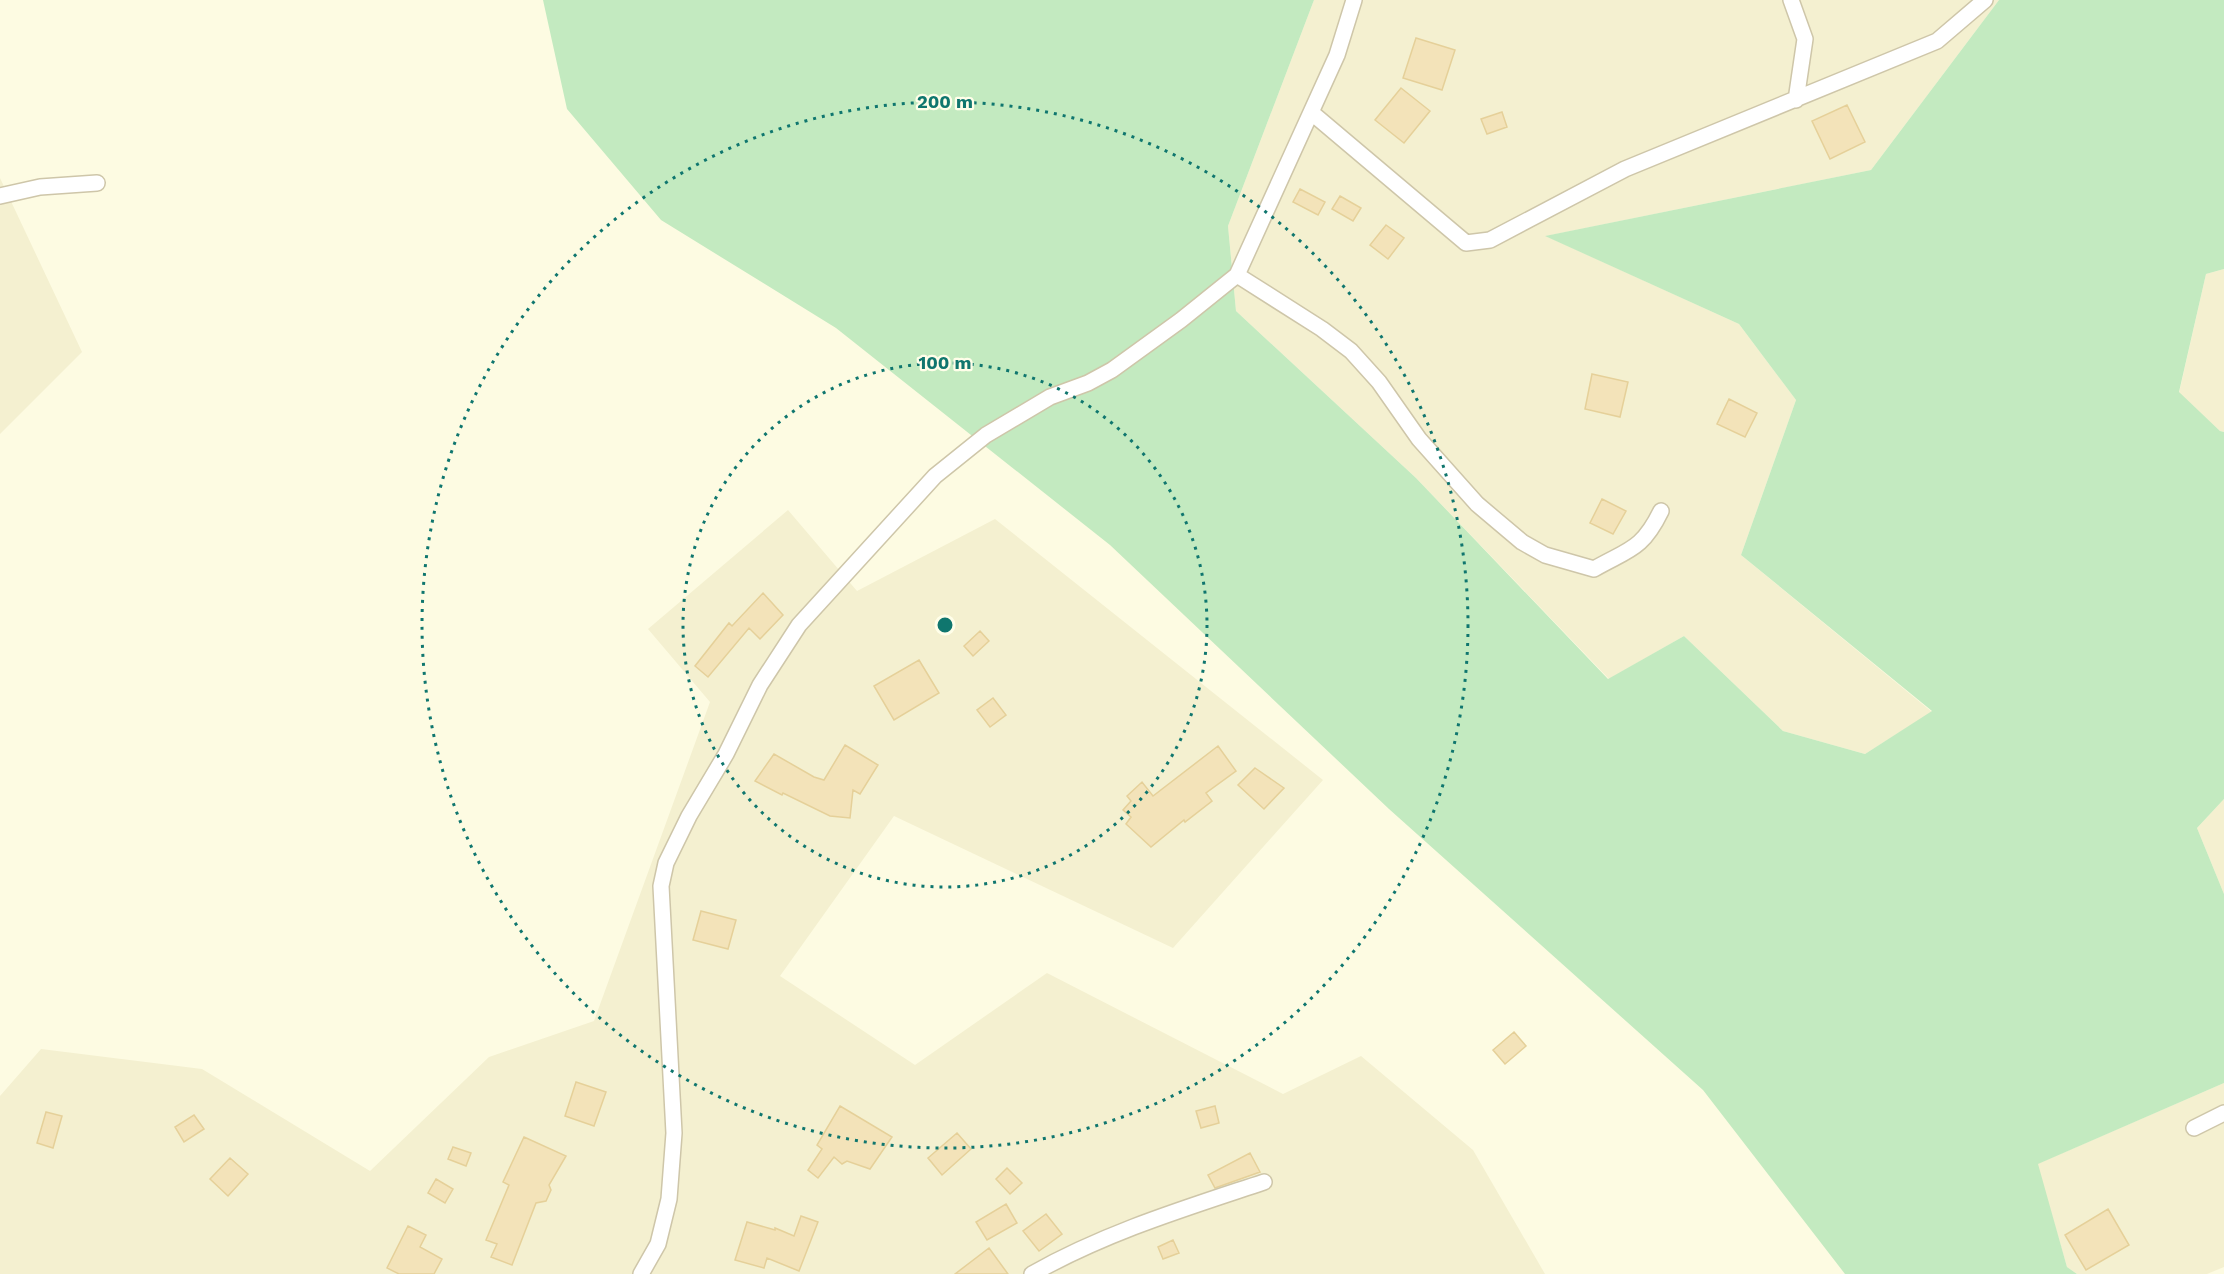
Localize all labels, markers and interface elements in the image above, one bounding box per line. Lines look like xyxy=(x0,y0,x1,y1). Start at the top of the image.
text: 200 m xyxy=(917,91,973,112)
text: 100 m xyxy=(918,352,972,373)
centre of rings xyxy=(935,615,955,635)

